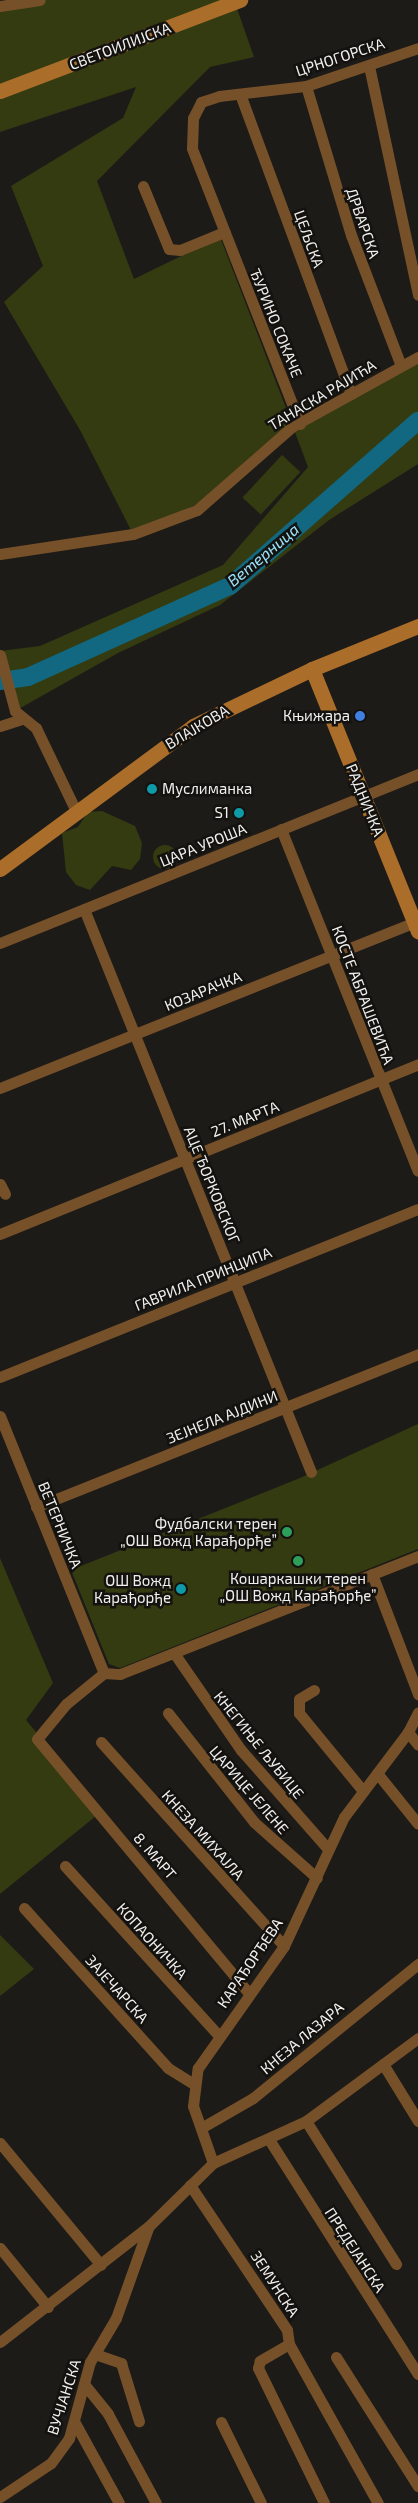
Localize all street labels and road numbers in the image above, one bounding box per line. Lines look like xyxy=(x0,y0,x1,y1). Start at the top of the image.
street label: СВЕТОИЛИЈСКА xyxy=(67,18,173,74)
street label: ЦРНОГОРСКА xyxy=(293,34,387,80)
street label: ДРВАРСКА xyxy=(343,185,383,261)
street label: ЦЕЉСКА xyxy=(290,208,328,270)
street label: ЂУРИНО СОКАЧЕ xyxy=(246,266,306,380)
street label: ТАНАСКА РАЈИЋА xyxy=(265,356,379,434)
street label: ВЛАЈКОВА xyxy=(162,701,232,753)
street label: РАДНИЧКА xyxy=(342,761,388,839)
street label: ЦАРА УРОША xyxy=(157,819,249,871)
street label: КОСТЕ АБРАШЕВИЋА xyxy=(328,923,398,1067)
street label: КОЗАРАЧКА xyxy=(162,967,244,1015)
street label: 27. МАРТА xyxy=(208,1097,282,1141)
street label: АЦЕ ЂОРКОВСКОГ xyxy=(180,1124,244,1246)
street label: ГАВРИЛА ПРИНЦИПА xyxy=(132,1243,274,1315)
street label: ЗЕЈНЕЛА АЈДИНИ xyxy=(164,1387,280,1447)
street label: ВЕТЕРНИЧКА xyxy=(34,1479,86,1571)
street label: КНЕГИЊЕ ЉУБИЦЕ xyxy=(210,1688,308,1802)
street label: ЦАРИЦЕ ЈЕЛЕНЕ xyxy=(206,1742,292,1838)
street label: КНЕЗА МИХАЈЛА xyxy=(158,1786,248,1884)
street label: 8. МАРТ xyxy=(130,1829,180,1883)
street label: КОПАОНИЧКА xyxy=(113,1899,191,1983)
street label: КАРАЂОРЂЕВА xyxy=(213,1915,287,2011)
street label: ЗАЈЕЧАРСКА xyxy=(82,1951,152,2027)
street label: КНЕЗА ЛАЗАРА xyxy=(257,1998,347,2078)
street label: ПРЕДЕЈАНСКА xyxy=(321,2204,389,2296)
street label: ЗЕМУНСКА xyxy=(247,2248,303,2320)
street label: ВУЧЈАНСКА xyxy=(43,2357,85,2437)

